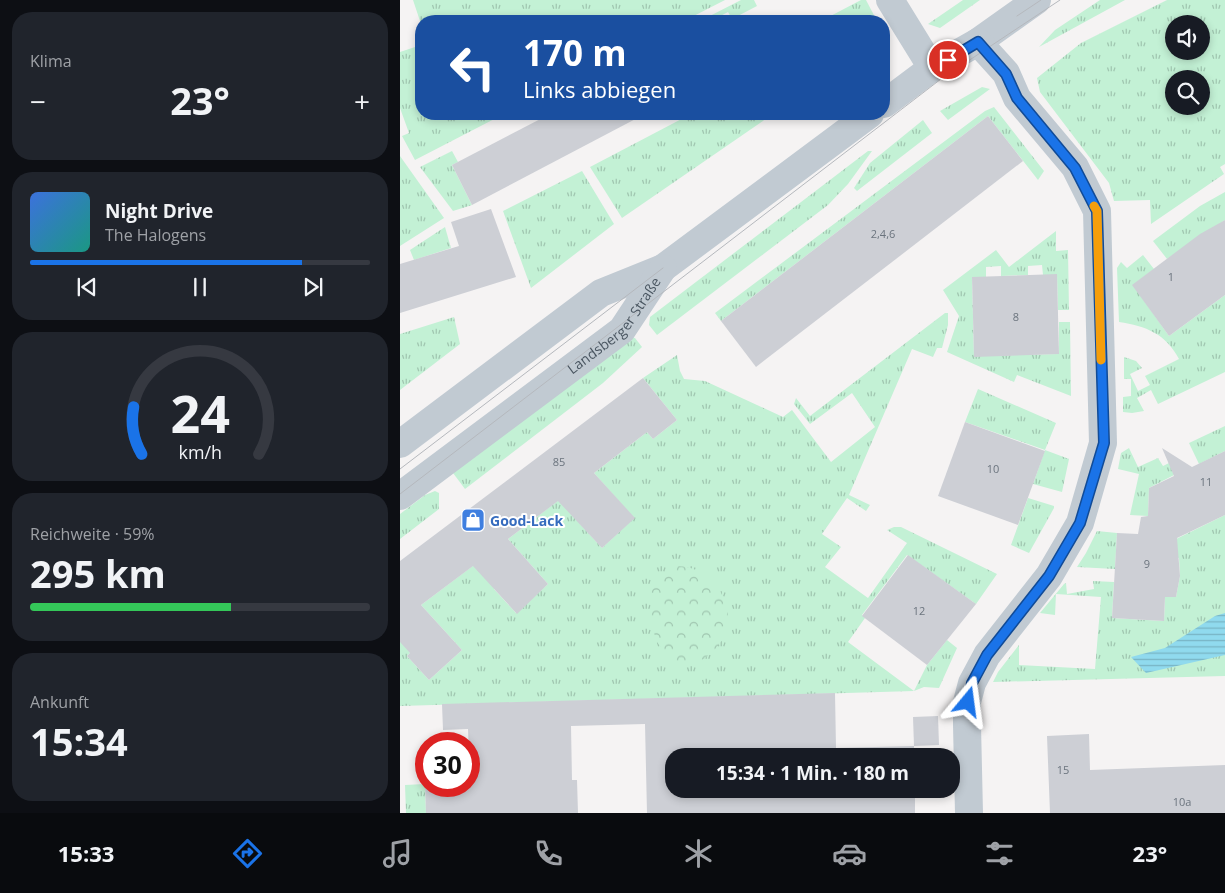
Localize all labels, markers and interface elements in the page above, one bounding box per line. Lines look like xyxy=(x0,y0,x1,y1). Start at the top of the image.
map controls xyxy=(1165,15,1210,115)
button: sound xyxy=(1165,15,1210,60)
text: 170 m xyxy=(523,29,627,76)
icon: left xyxy=(440,35,505,100)
pin xyxy=(927,39,969,81)
icon: arrive xyxy=(934,46,962,74)
text: Klima xyxy=(30,50,72,72)
button: search xyxy=(1165,70,1210,115)
text: 23° xyxy=(170,74,230,126)
text: Links abbiegen xyxy=(523,74,676,104)
text: − xyxy=(30,82,46,120)
text: + xyxy=(354,82,370,120)
text: Night Drive xyxy=(105,198,213,224)
text: The Halogens xyxy=(105,224,206,246)
house number: 2,4,6 xyxy=(871,226,895,241)
house number: 1 xyxy=(1168,269,1174,284)
icon: previous xyxy=(73,273,101,301)
icon: pause xyxy=(186,273,214,301)
icon: next xyxy=(299,273,327,301)
street label: Landsberger Straße xyxy=(563,273,664,377)
house number: 8 xyxy=(1013,309,1019,324)
text: 24 xyxy=(170,377,230,448)
text: km/h xyxy=(178,440,222,464)
house number: 85 xyxy=(553,454,565,469)
house number: 10 xyxy=(987,461,999,476)
house number: 11 xyxy=(1200,474,1212,489)
shop icon: Good-Lack xyxy=(460,507,486,533)
place label: Good-Lack xyxy=(490,511,563,530)
text: Reichweite · 59% xyxy=(30,523,155,545)
text: 295 km xyxy=(30,547,166,599)
house number: 9 xyxy=(1144,556,1150,571)
house number: 12 xyxy=(913,603,925,618)
position arrow xyxy=(941,675,993,727)
text: Ankunft xyxy=(30,691,89,713)
text: 15:34 xyxy=(30,715,128,767)
speed limit sign: 30 xyxy=(415,732,480,797)
text: 15:34 · 1 Min. · 180 m xyxy=(716,760,909,786)
house number: 15 xyxy=(1057,762,1069,777)
house number: 10a xyxy=(1173,794,1191,809)
icon: directions xyxy=(230,836,265,871)
icon: music xyxy=(380,836,415,871)
icon: phone xyxy=(531,836,566,871)
icon: climate xyxy=(681,836,716,871)
icon: car xyxy=(832,836,867,871)
icon: filters xyxy=(982,836,1017,871)
text: 15:33 xyxy=(58,838,114,868)
text: 23° xyxy=(1133,838,1167,868)

